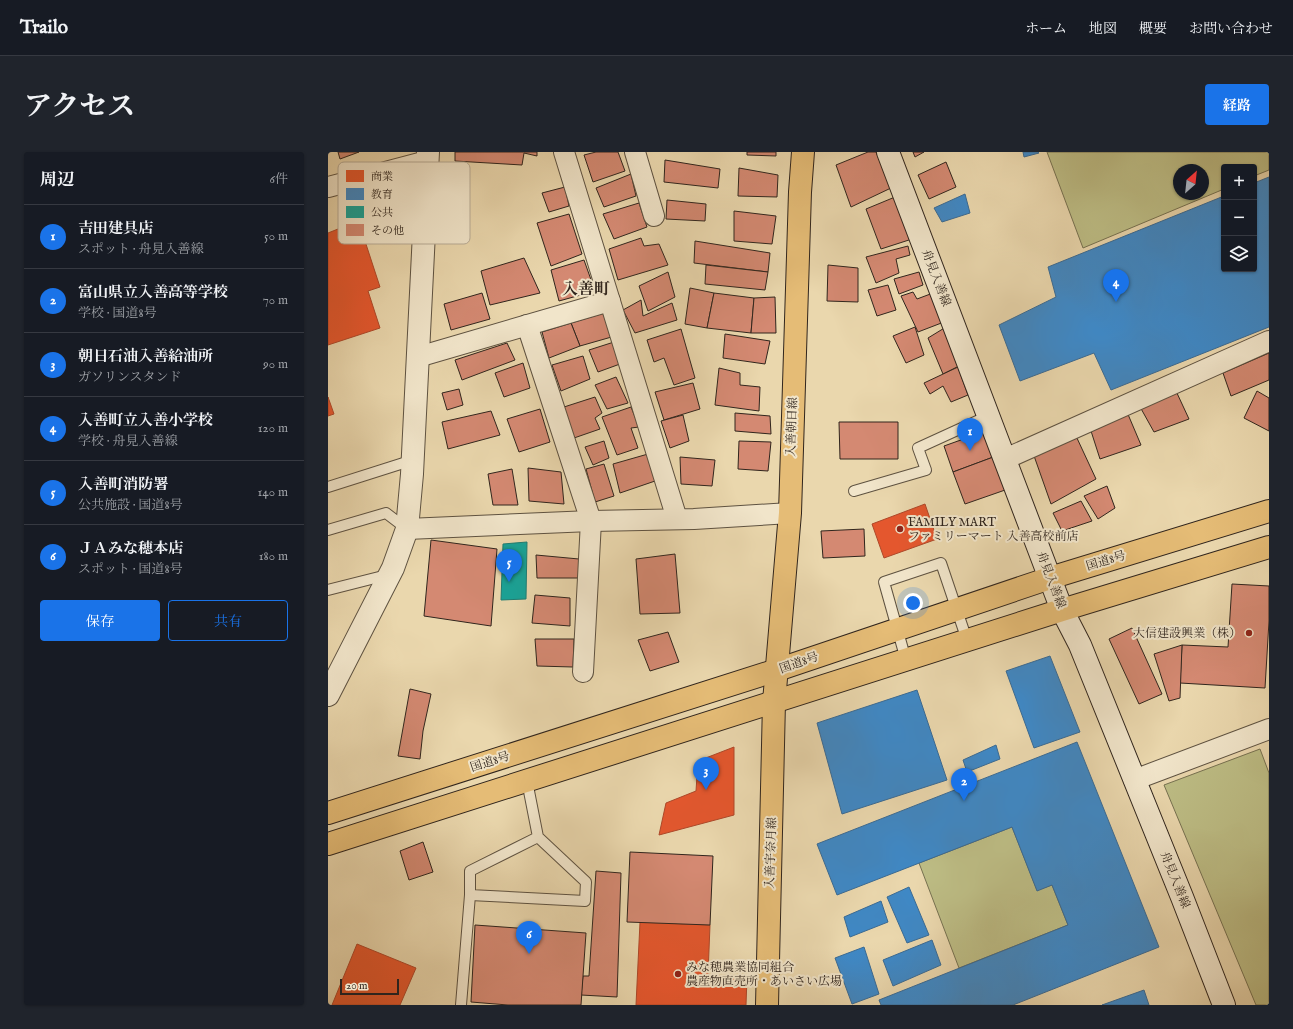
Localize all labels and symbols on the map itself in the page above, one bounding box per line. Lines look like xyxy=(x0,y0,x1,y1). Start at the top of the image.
legend xyxy=(338,162,470,244)
north arrow xyxy=(1173,164,1209,200)
text: 商業 xyxy=(371,170,393,184)
text: 教育 xyxy=(371,188,393,202)
text: 公共 xyxy=(371,206,393,220)
text: その他 xyxy=(371,224,404,238)
street label: 舟見入善線 xyxy=(918,247,954,309)
pin: 4 xyxy=(1103,269,1129,302)
district label: 入善町 xyxy=(562,280,610,300)
street label: 入善朝日線 xyxy=(783,397,801,457)
pin: 1 xyxy=(957,418,983,451)
place label: FAMILY MART ファミリーマート 入善高校前店 xyxy=(908,515,1078,544)
marker: FAMILY MART ファミリーマート 入善高校前店 xyxy=(895,524,905,534)
street label: 国道8号 xyxy=(1084,548,1128,574)
pin: 5 xyxy=(496,549,522,582)
street label: 舟見入善線 xyxy=(1033,549,1069,611)
your location xyxy=(903,593,923,613)
place label: 大信建設興業（株） xyxy=(1133,626,1241,641)
marker: 大信建設興業（株） xyxy=(1244,628,1254,638)
street label: 国道8号 xyxy=(777,649,821,677)
street label: 国道8号 xyxy=(468,749,512,775)
pin: 3 xyxy=(693,757,719,790)
pin: 2 xyxy=(951,768,977,801)
street label: 入善宇奈月線 xyxy=(762,817,780,889)
street label: 舟見入善線 xyxy=(1157,849,1193,911)
pin: 6 xyxy=(516,921,542,954)
place label: みな穂農業協同組合 農産物直売所・あいさい広場 xyxy=(686,960,842,989)
marker: みな穂農業協同組合 農産物直売所・あいさい広場 xyxy=(673,969,683,979)
scale bar xyxy=(340,977,399,996)

